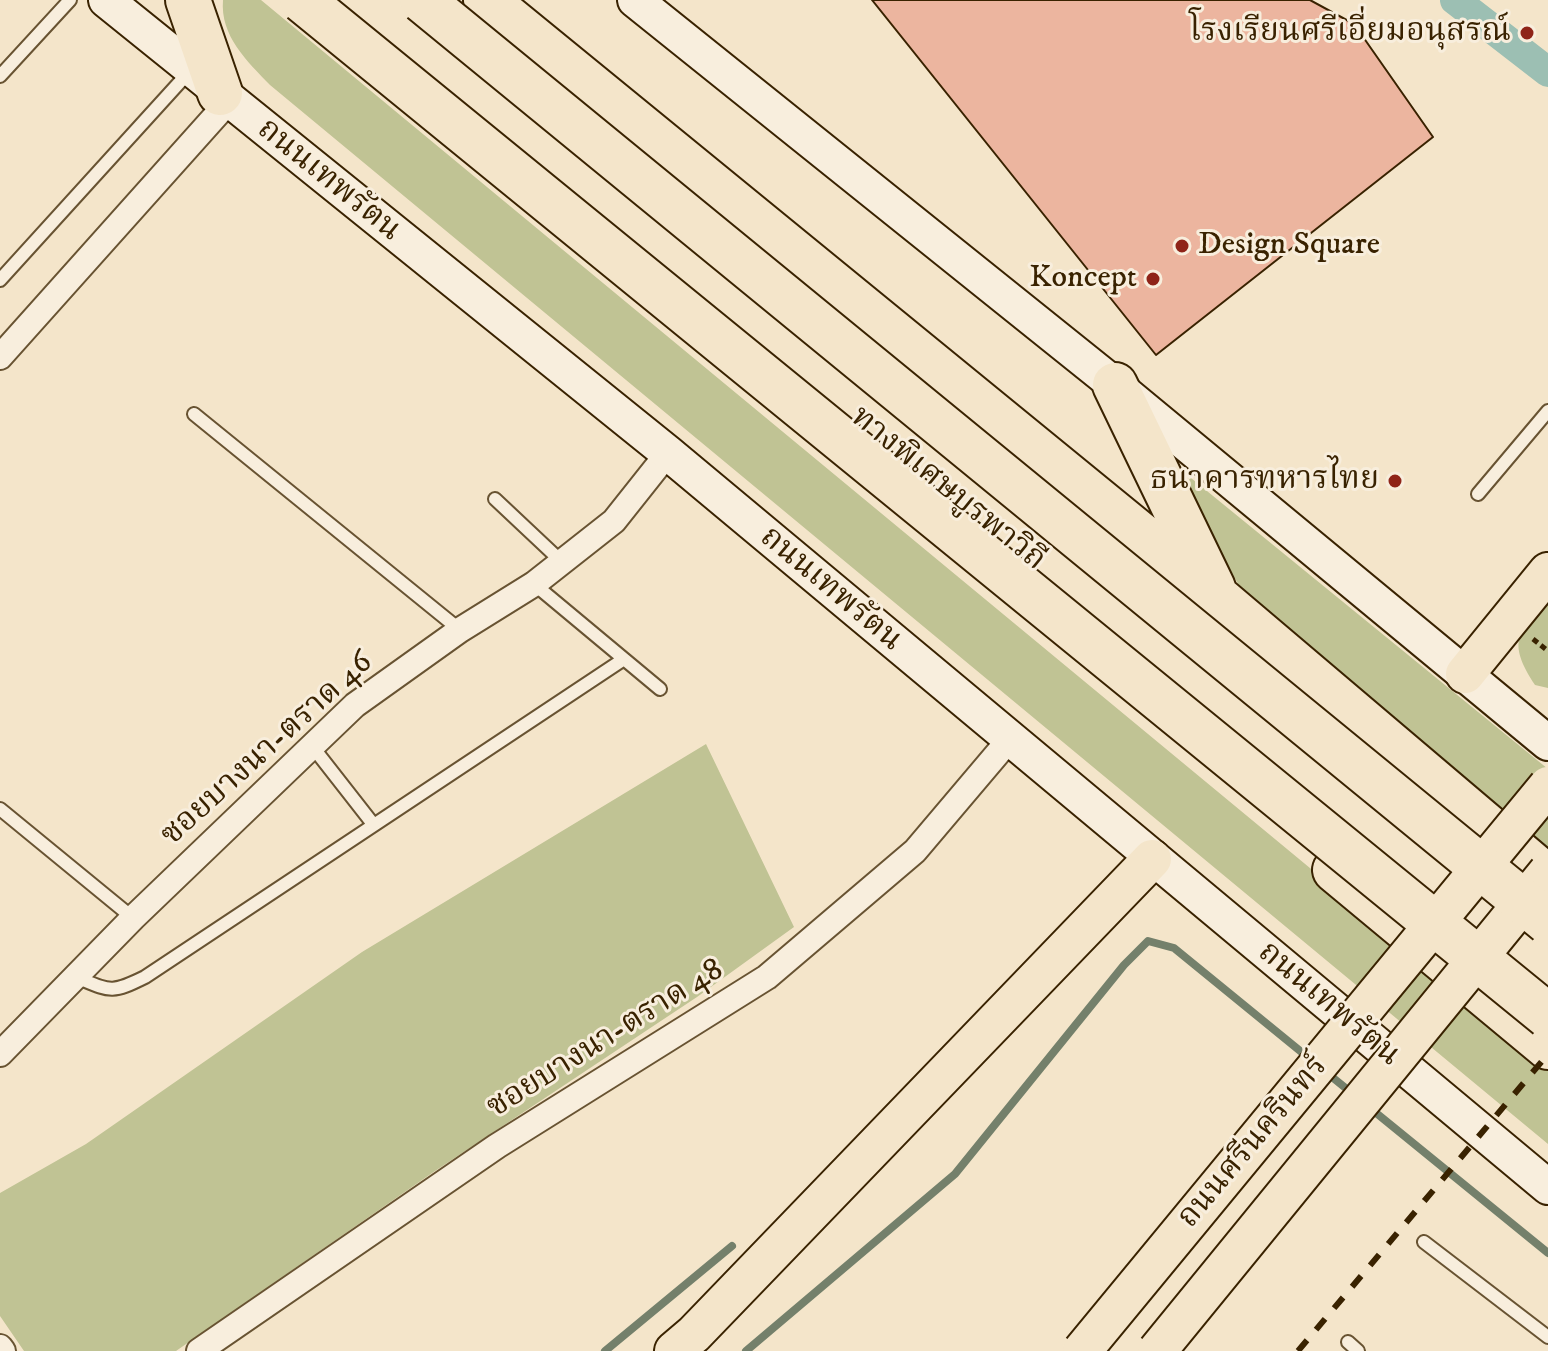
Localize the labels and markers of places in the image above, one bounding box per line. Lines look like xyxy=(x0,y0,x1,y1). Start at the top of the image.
place label: โรงเรียนศรีเอี่ยมอนุสรณ์ xyxy=(1189,14,1511,52)
marker: โรงเรียนศรีเอี่ยมอนุสรณ์ xyxy=(1518,24,1536,42)
place label: Design Square xyxy=(1198,227,1380,265)
marker: Design Square xyxy=(1173,237,1191,255)
place label: Koncept xyxy=(1029,260,1137,298)
marker: Koncept xyxy=(1144,270,1162,288)
place label: ธนาคารทหารไทย xyxy=(1150,462,1379,500)
marker: ธนาคารทหารไทย xyxy=(1386,472,1404,490)

